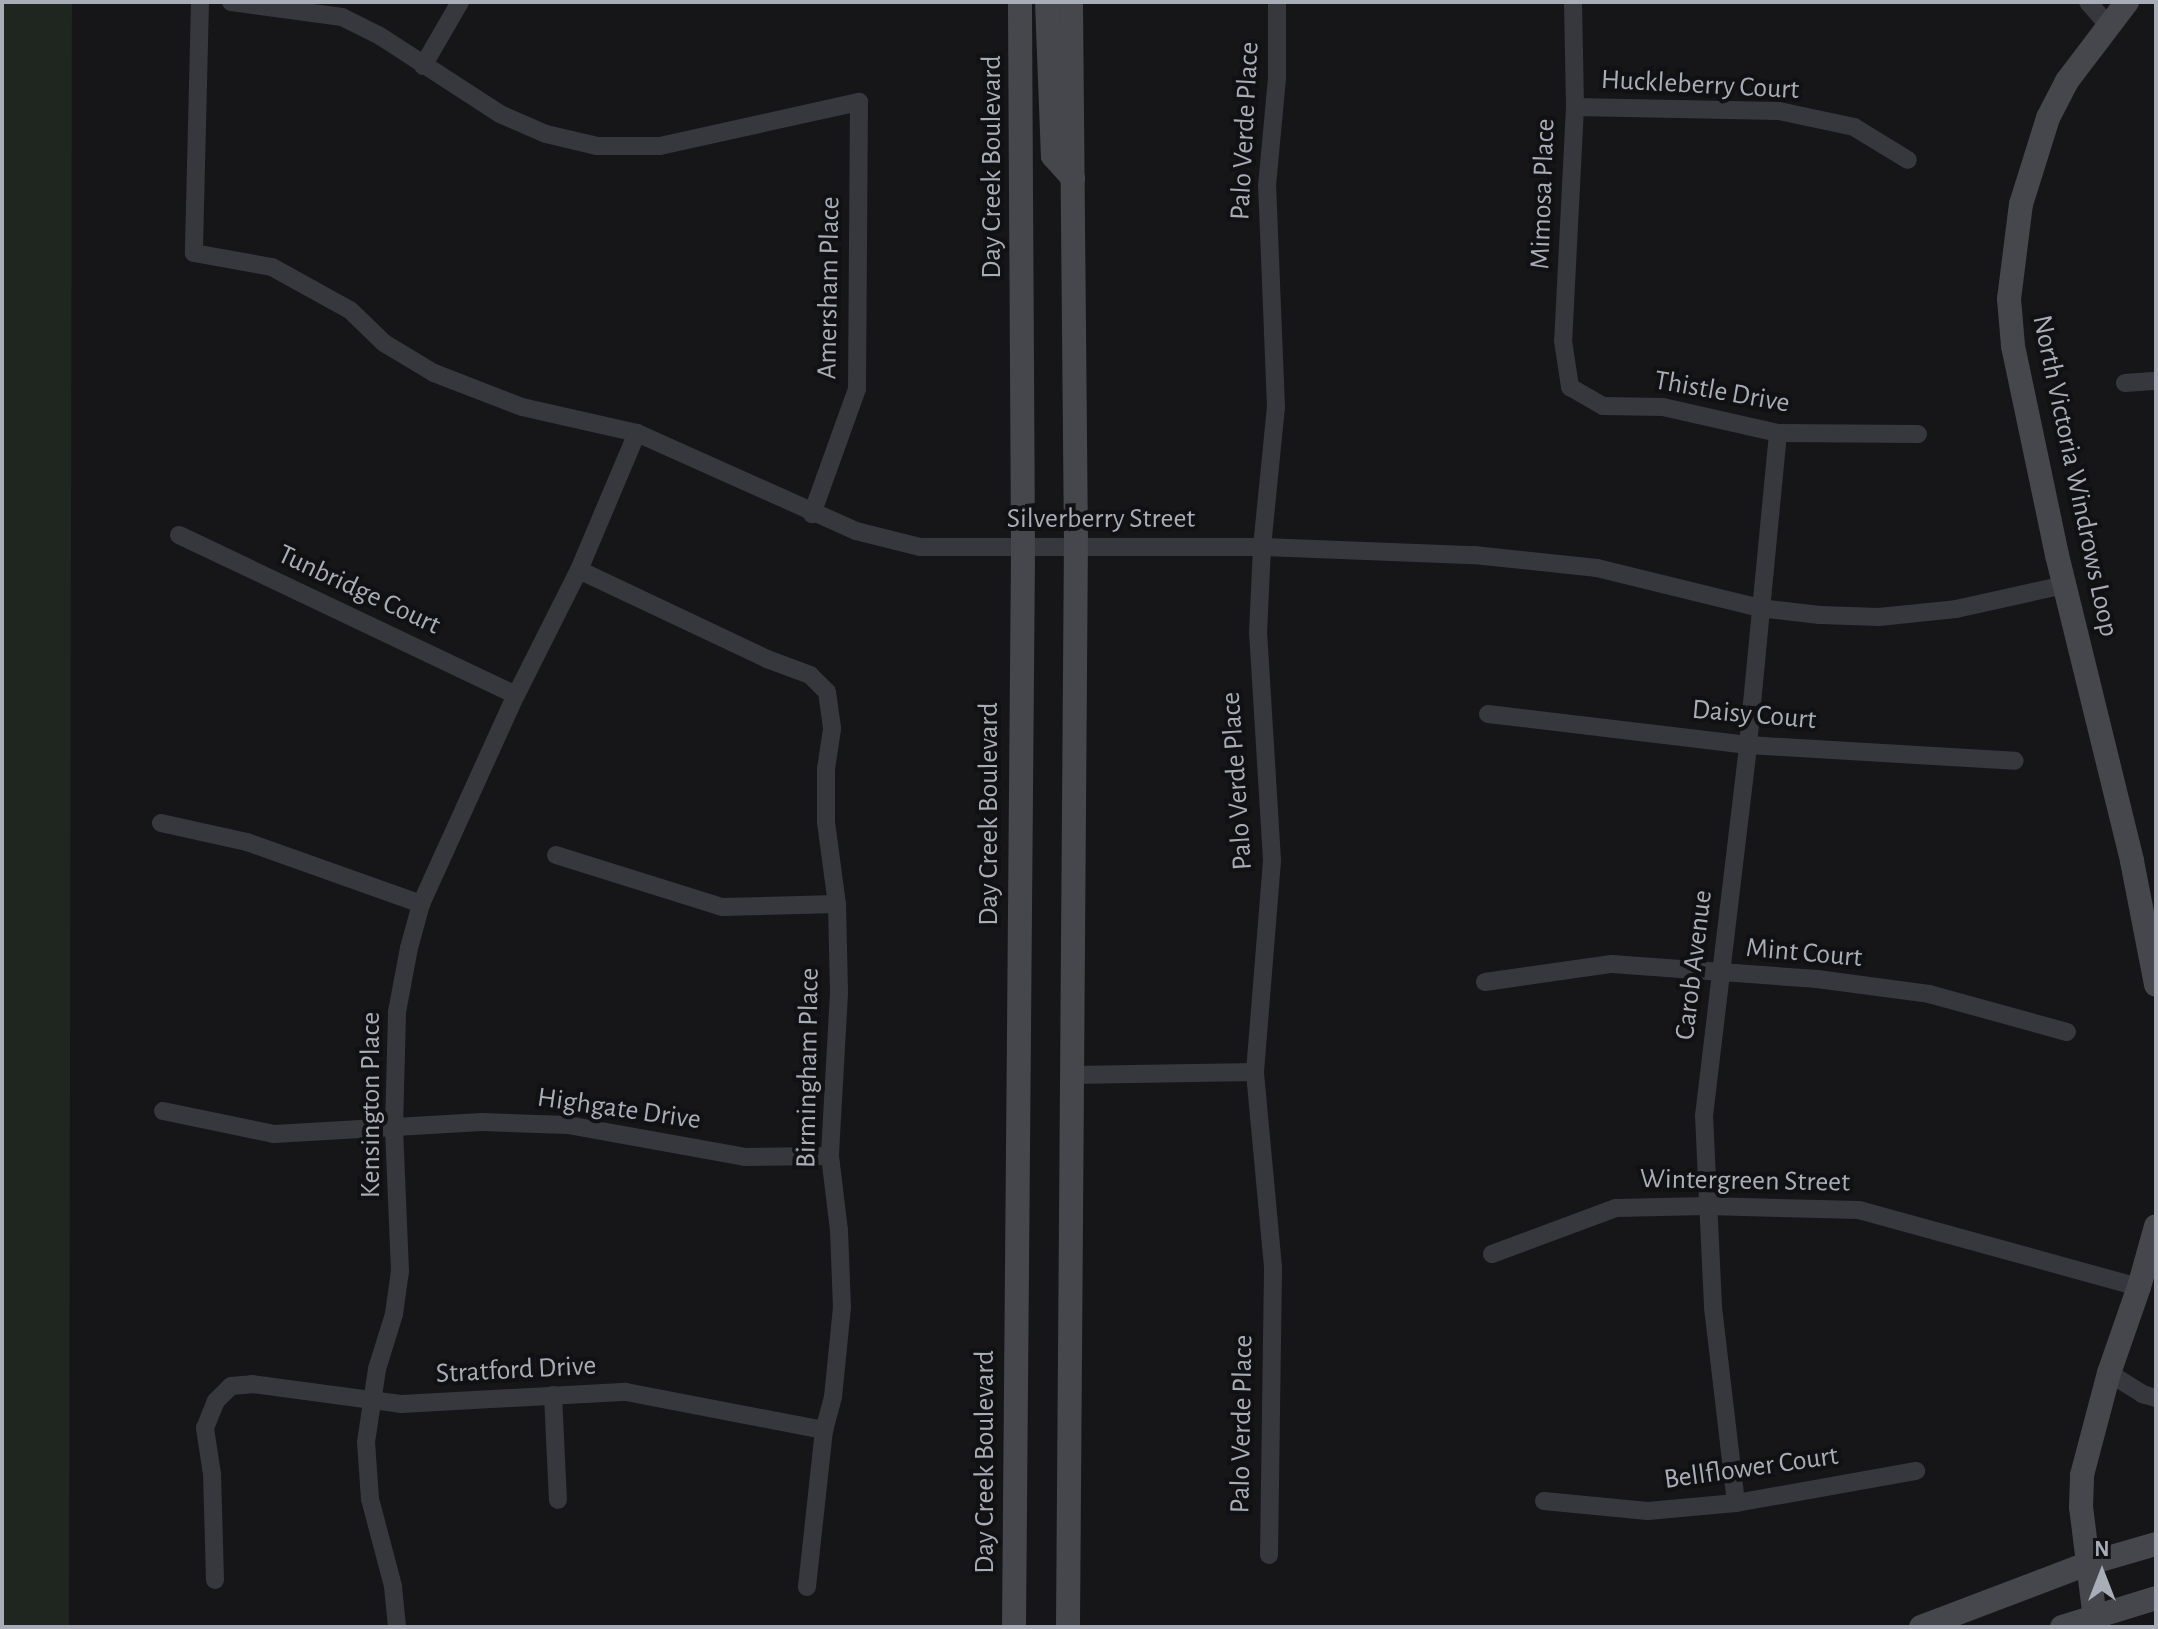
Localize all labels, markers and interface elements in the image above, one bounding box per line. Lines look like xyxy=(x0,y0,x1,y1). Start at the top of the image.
street label: Palo Verde Place xyxy=(1224,41,1266,221)
street label: Day Creek Boulevard xyxy=(975,55,1009,279)
street label: Huckleberry Court xyxy=(1600,63,1800,107)
street label: Mimosa Place xyxy=(1524,118,1562,270)
street label: Amersham Place xyxy=(811,196,847,380)
street label: North Victoria Windrows Loop xyxy=(2024,312,2126,640)
street label: Thistle Drive xyxy=(1652,364,1792,420)
street label: Silverberry Street xyxy=(1007,502,1195,536)
street label: Tunbridge Court xyxy=(272,538,446,642)
street label: Palo Verde Place xyxy=(1214,691,1260,871)
street label: Daisy Court xyxy=(1691,693,1817,737)
street label: Day Creek Boulevard xyxy=(972,702,1006,926)
street label: Carob Avenue xyxy=(1668,888,1720,1042)
street label: Mint Court xyxy=(1744,931,1864,975)
street label: Birmingham Place xyxy=(789,968,827,1168)
street label: Kensington Place xyxy=(354,1012,388,1198)
street label: Highgate Drive xyxy=(535,1081,703,1137)
street label: Wintergreen Street xyxy=(1640,1162,1850,1200)
street label: Palo Verde Place xyxy=(1224,1334,1260,1514)
street label: Stratford Drive xyxy=(435,1349,597,1391)
street label: Day Creek Boulevard xyxy=(968,1350,1002,1574)
street label: Bellflower Court xyxy=(1662,1439,1840,1497)
north arrow xyxy=(2062,1533,2142,1613)
text: N xyxy=(2094,1538,2110,1560)

